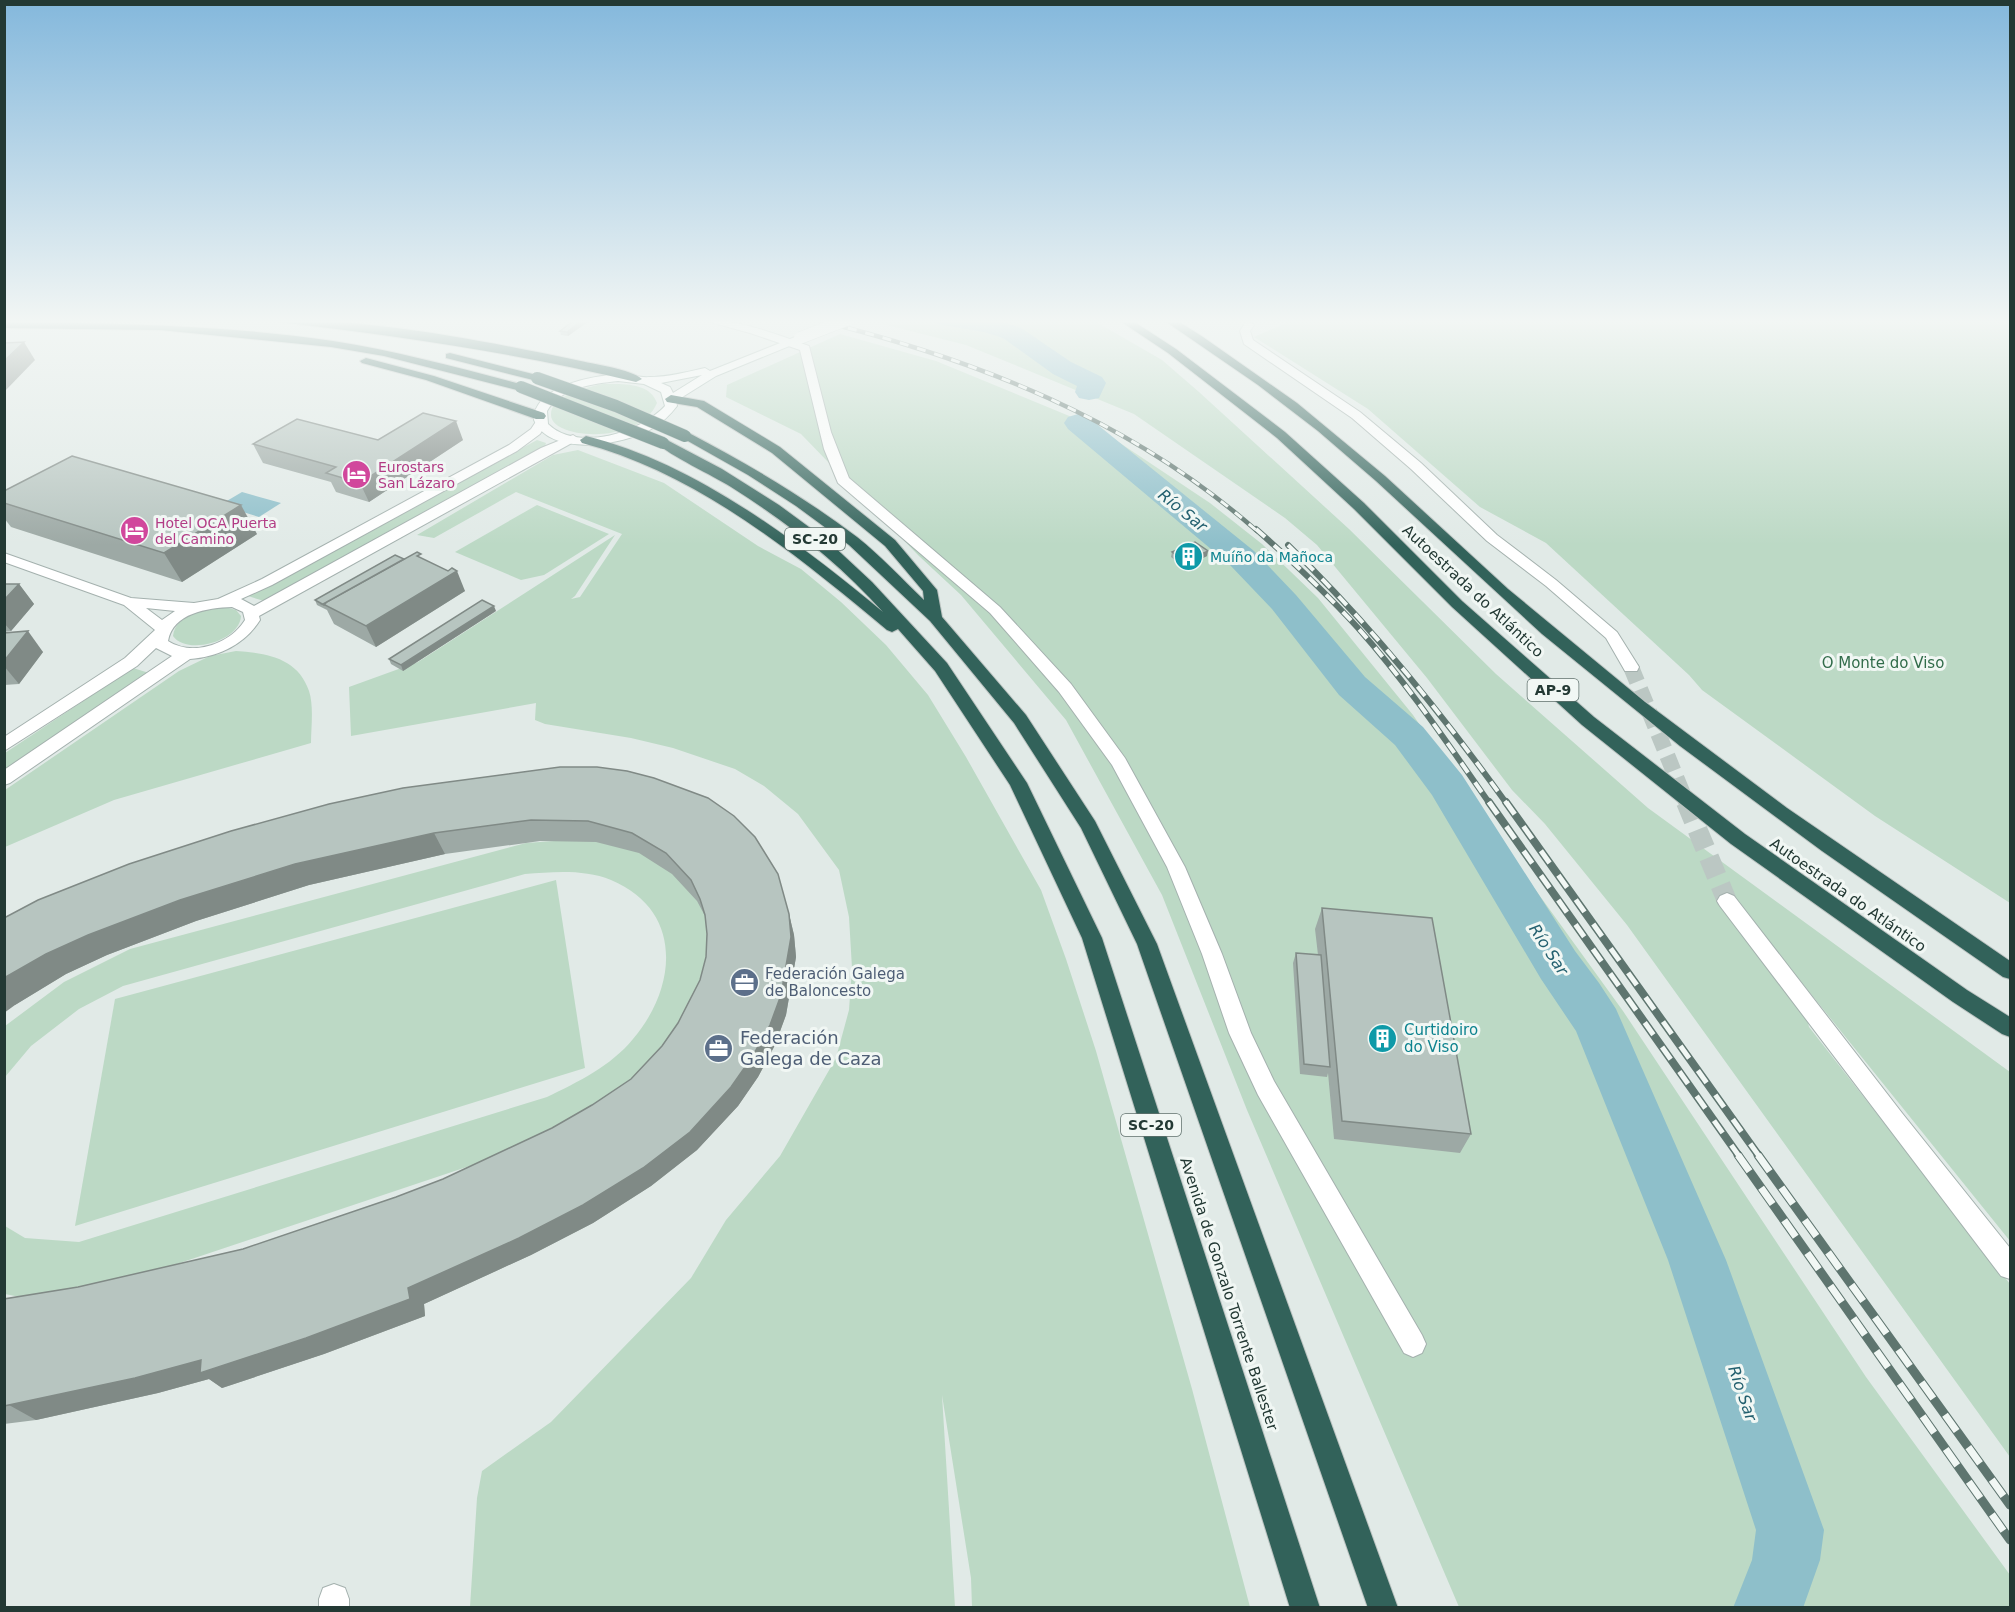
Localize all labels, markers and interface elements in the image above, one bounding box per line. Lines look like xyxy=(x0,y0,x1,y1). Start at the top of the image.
hotel icon: Eurostars San Lázaro xyxy=(341,459,373,491)
place label: Eurostars San Lázaro xyxy=(378,459,455,491)
water label: Río Sar xyxy=(1155,485,1212,537)
hotel icon: Hotel OCA Puerta del Camino xyxy=(118,515,150,547)
place label: Hotel OCA Puerta del Camino xyxy=(155,515,277,547)
street label: Autoestrada do Atlántico xyxy=(1399,521,1547,661)
road number: SC-20 xyxy=(785,528,845,550)
building icon: Muíño da Mañoca xyxy=(1173,541,1205,573)
place label: Muíño da Mañoca xyxy=(1210,549,1333,565)
park label: O Monte do Viso xyxy=(1822,654,1944,672)
road number: AP-9 xyxy=(1528,679,1578,701)
street label: Autoestrada do Atlántico xyxy=(1767,834,1929,956)
water label: Río Sar xyxy=(1525,920,1573,980)
place label: Federación Galega de Baloncesto xyxy=(765,965,905,1000)
office icon: Federación Galega de Baloncesto xyxy=(728,967,760,999)
place label: Curtidoiro do Viso xyxy=(1404,1021,1478,1056)
building icon: Curtidoiro do Viso xyxy=(1367,1023,1399,1055)
place label: Federación Galega de Caza xyxy=(740,1027,882,1069)
office icon: Federación Galega de Caza xyxy=(703,1032,735,1064)
road number: SC-20 xyxy=(1121,1114,1181,1136)
street label: Avenida de Gonzalo Torrente Ballester xyxy=(1176,1155,1282,1434)
water label: Río Sar xyxy=(1724,1363,1761,1425)

